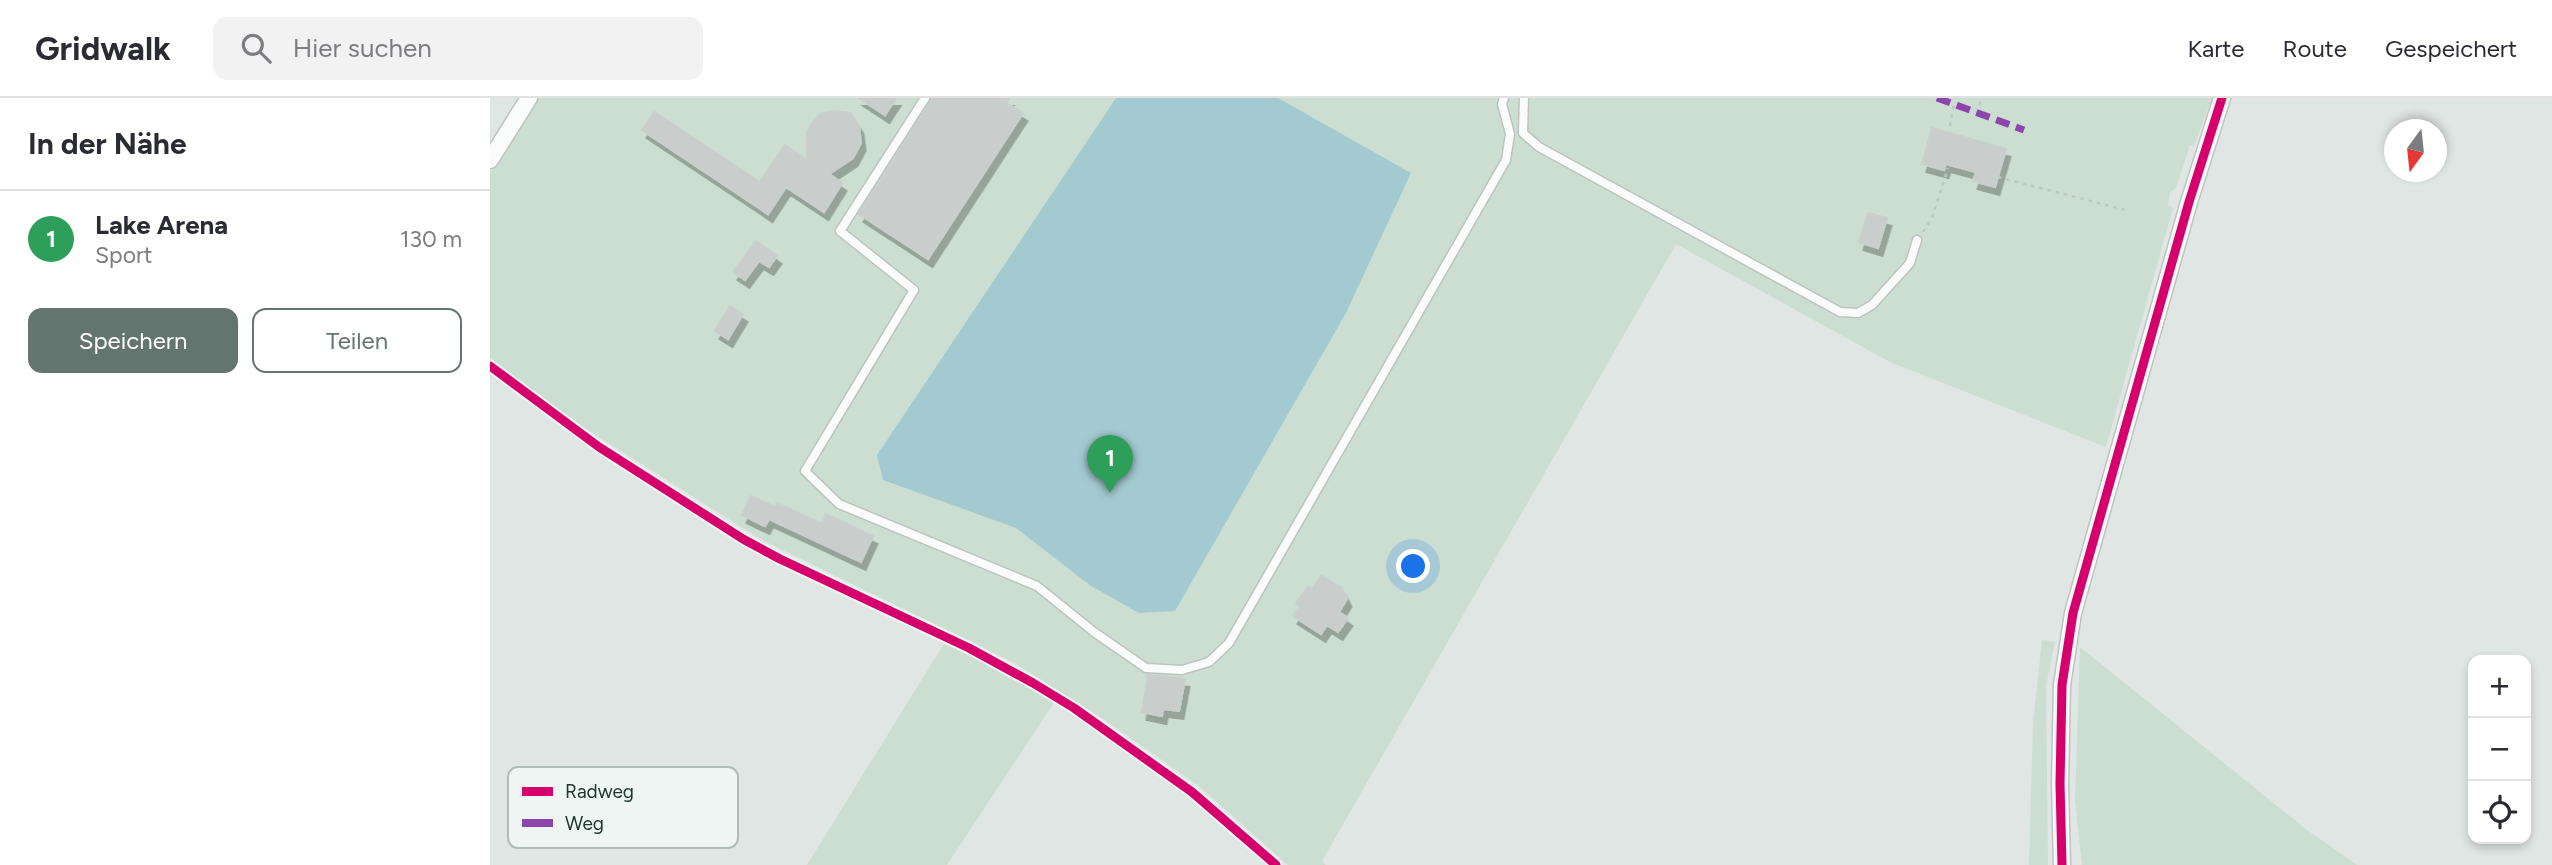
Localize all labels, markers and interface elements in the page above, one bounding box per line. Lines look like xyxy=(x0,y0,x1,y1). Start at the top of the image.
search box xyxy=(213,17,703,80)
text: Gridwalk xyxy=(35,29,171,68)
icon: search xyxy=(237,29,275,67)
text: Hier suchen xyxy=(293,32,432,64)
text: Karte xyxy=(2188,34,2244,63)
text: Route xyxy=(2282,34,2347,63)
text: Gespeichert xyxy=(2385,34,2517,63)
north arrow xyxy=(2384,119,2447,182)
text: In der Nähe xyxy=(28,125,187,162)
text: Lake Arena xyxy=(95,209,228,241)
text: 1 xyxy=(46,225,56,253)
text: 130 m xyxy=(400,225,462,253)
text: Sport xyxy=(95,241,153,269)
button: Speichern xyxy=(28,308,238,373)
button: Teilen xyxy=(252,308,462,373)
pin: 1 xyxy=(1087,435,1133,493)
your location xyxy=(1396,549,1430,583)
map controls xyxy=(2468,655,2531,844)
button: + xyxy=(2468,655,2531,718)
button: − xyxy=(2468,718,2531,781)
legend xyxy=(508,767,738,848)
text: Radweg xyxy=(565,780,634,803)
button: locate xyxy=(2468,781,2531,844)
text: Weg xyxy=(565,812,604,835)

